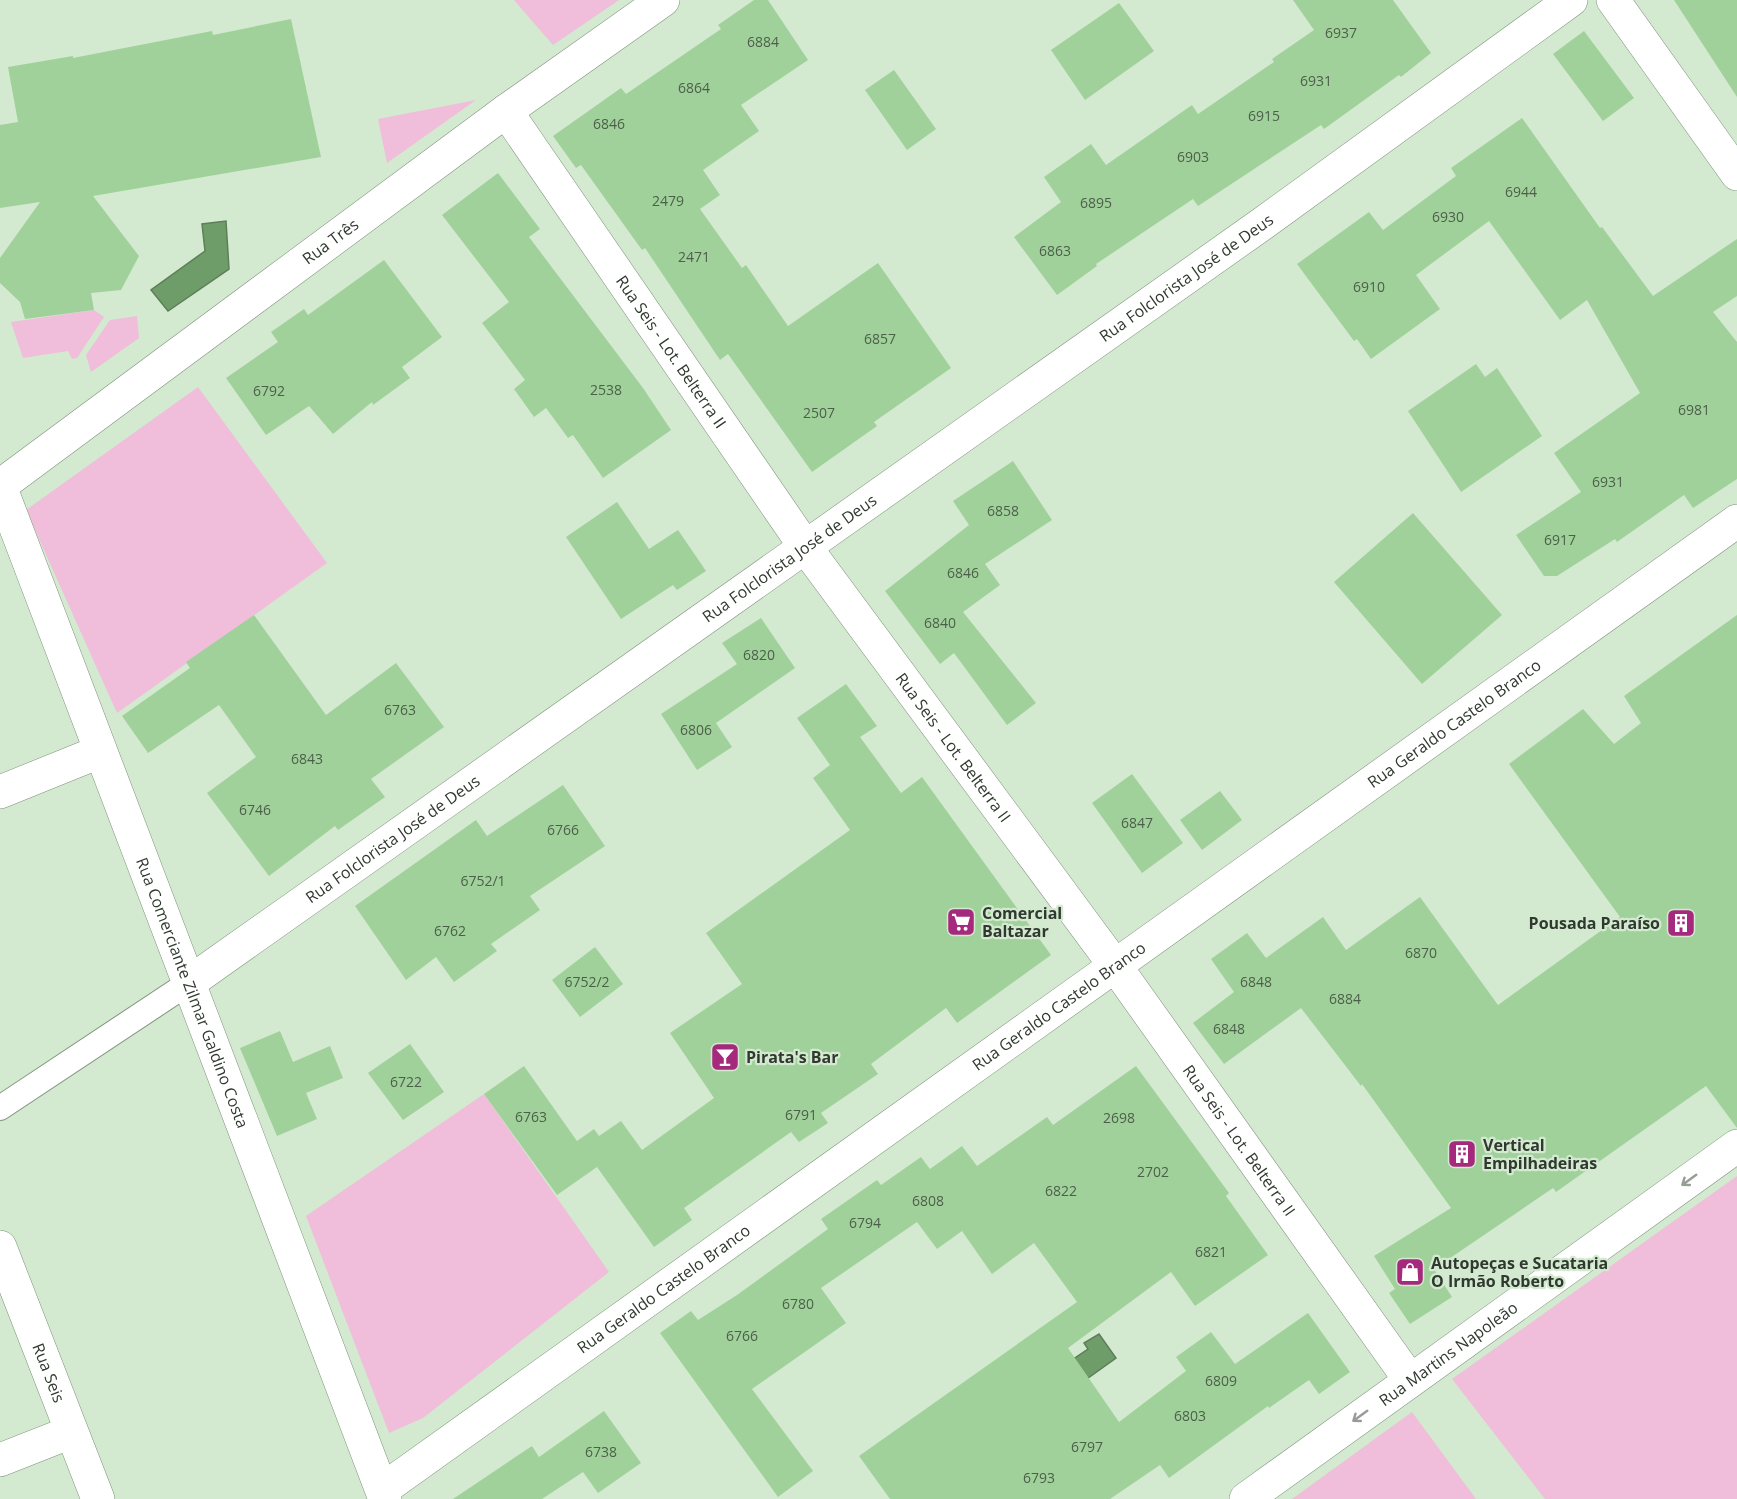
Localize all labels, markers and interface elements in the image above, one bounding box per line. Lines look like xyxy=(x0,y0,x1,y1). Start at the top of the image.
house number: 6937 xyxy=(1325,23,1357,42)
house number: 6884 xyxy=(747,32,779,51)
house number: 6931 xyxy=(1300,71,1332,90)
house number: 6864 xyxy=(678,78,710,97)
house number: 6915 xyxy=(1248,106,1280,125)
house number: 6846 xyxy=(593,114,625,133)
house number: 6903 xyxy=(1177,147,1209,166)
house number: 6944 xyxy=(1505,182,1537,201)
house number: 2479 xyxy=(652,191,684,210)
house number: 6895 xyxy=(1080,193,1112,212)
house number: 6930 xyxy=(1432,207,1464,226)
street label: Rua Folclorista José de Deus xyxy=(1095,208,1278,347)
street label: Rua Três xyxy=(298,213,363,269)
house number: 6863 xyxy=(1039,241,1071,260)
house number: 2471 xyxy=(678,247,710,266)
street label: Rua Seis - Lot. Belterra II xyxy=(611,271,732,432)
house number: 6910 xyxy=(1353,277,1385,296)
house number: 6857 xyxy=(864,329,896,348)
house number: 2538 xyxy=(590,380,622,399)
house number: 6792 xyxy=(253,381,285,400)
house number: 6981 xyxy=(1678,400,1710,419)
house number: 2507 xyxy=(803,403,835,422)
house number: 6931 xyxy=(1592,472,1624,491)
street label: Rua Folclorista José de Deus xyxy=(698,489,881,627)
house number: 6858 xyxy=(987,501,1019,520)
house number: 6917 xyxy=(1544,530,1576,549)
house number: 6846 xyxy=(947,563,979,582)
house number: 6840 xyxy=(924,613,956,632)
house number: 6820 xyxy=(743,645,775,664)
street label: Rua Geraldo Castelo Branco xyxy=(1363,654,1545,793)
street label: Rua Seis - Lot. Belterra II xyxy=(891,668,1016,827)
house number: 6763 xyxy=(384,700,416,719)
house number: 6806 xyxy=(680,720,712,739)
house number: 6843 xyxy=(291,749,323,768)
street label: Rua Folclorista José de Deus xyxy=(301,770,484,908)
house number: 6746 xyxy=(239,800,271,819)
house number: 6847 xyxy=(1121,813,1153,832)
house number: 6766 xyxy=(547,820,579,839)
street label: Rua Comerciante Zilmar Galdino Costa xyxy=(131,854,254,1131)
house number: 6752/1 xyxy=(460,871,506,890)
place label: Comercial Baltazar xyxy=(982,902,1062,942)
supermarket icon: Comercial Baltazar xyxy=(945,906,977,938)
building icon: Pousada Paraíso xyxy=(1665,907,1697,939)
place label: Pousada Paraíso xyxy=(1529,912,1660,934)
house number: 6762 xyxy=(434,921,466,940)
street label: Rua Geraldo Castelo Branco xyxy=(968,936,1150,1076)
house number: 6870 xyxy=(1405,943,1437,962)
house number: 6752/2 xyxy=(564,972,610,991)
house number: 6848 xyxy=(1240,972,1272,991)
house number: 6884 xyxy=(1329,989,1361,1008)
house number: 6848 xyxy=(1213,1019,1245,1038)
bar icon: Pirata's Bar xyxy=(709,1041,741,1073)
place label: Pirata's Bar xyxy=(746,1046,839,1068)
street label: Rua Seis - Lot. Belterra II xyxy=(1178,1060,1301,1220)
house number: 6722 xyxy=(390,1072,422,1091)
house number: 6791 xyxy=(785,1105,817,1124)
house number: 6763 xyxy=(515,1107,547,1126)
house number: 2698 xyxy=(1103,1108,1135,1127)
place label: Vertical Empilhadeiras xyxy=(1483,1134,1597,1174)
building icon: Vertical Empilhadeiras xyxy=(1446,1138,1478,1170)
house number: 2702 xyxy=(1137,1162,1169,1181)
one-way arrow xyxy=(1682,1174,1698,1186)
house number: 6822 xyxy=(1045,1181,1077,1200)
house number: 6808 xyxy=(912,1191,944,1210)
house number: 6794 xyxy=(849,1213,881,1232)
street label: Rua Geraldo Castelo Branco xyxy=(572,1219,755,1358)
house number: 6821 xyxy=(1195,1242,1227,1261)
place label: Autopeças e Sucataria O Irmão Roberto xyxy=(1431,1252,1608,1292)
shop icon: Autopeças e Sucataria O Irmão Roberto xyxy=(1394,1256,1426,1288)
house number: 6780 xyxy=(782,1294,814,1313)
street label: Rua Martins Napoleão xyxy=(1374,1296,1522,1411)
house number: 6766 xyxy=(726,1326,758,1345)
street label: Rua Seis xyxy=(27,1340,70,1406)
house number: 6809 xyxy=(1205,1371,1237,1390)
house number: 6803 xyxy=(1174,1406,1206,1425)
one-way arrow xyxy=(1353,1410,1369,1422)
house number: 6797 xyxy=(1071,1437,1103,1456)
house number: 6738 xyxy=(585,1442,617,1461)
house number: 6793 xyxy=(1023,1468,1055,1487)

